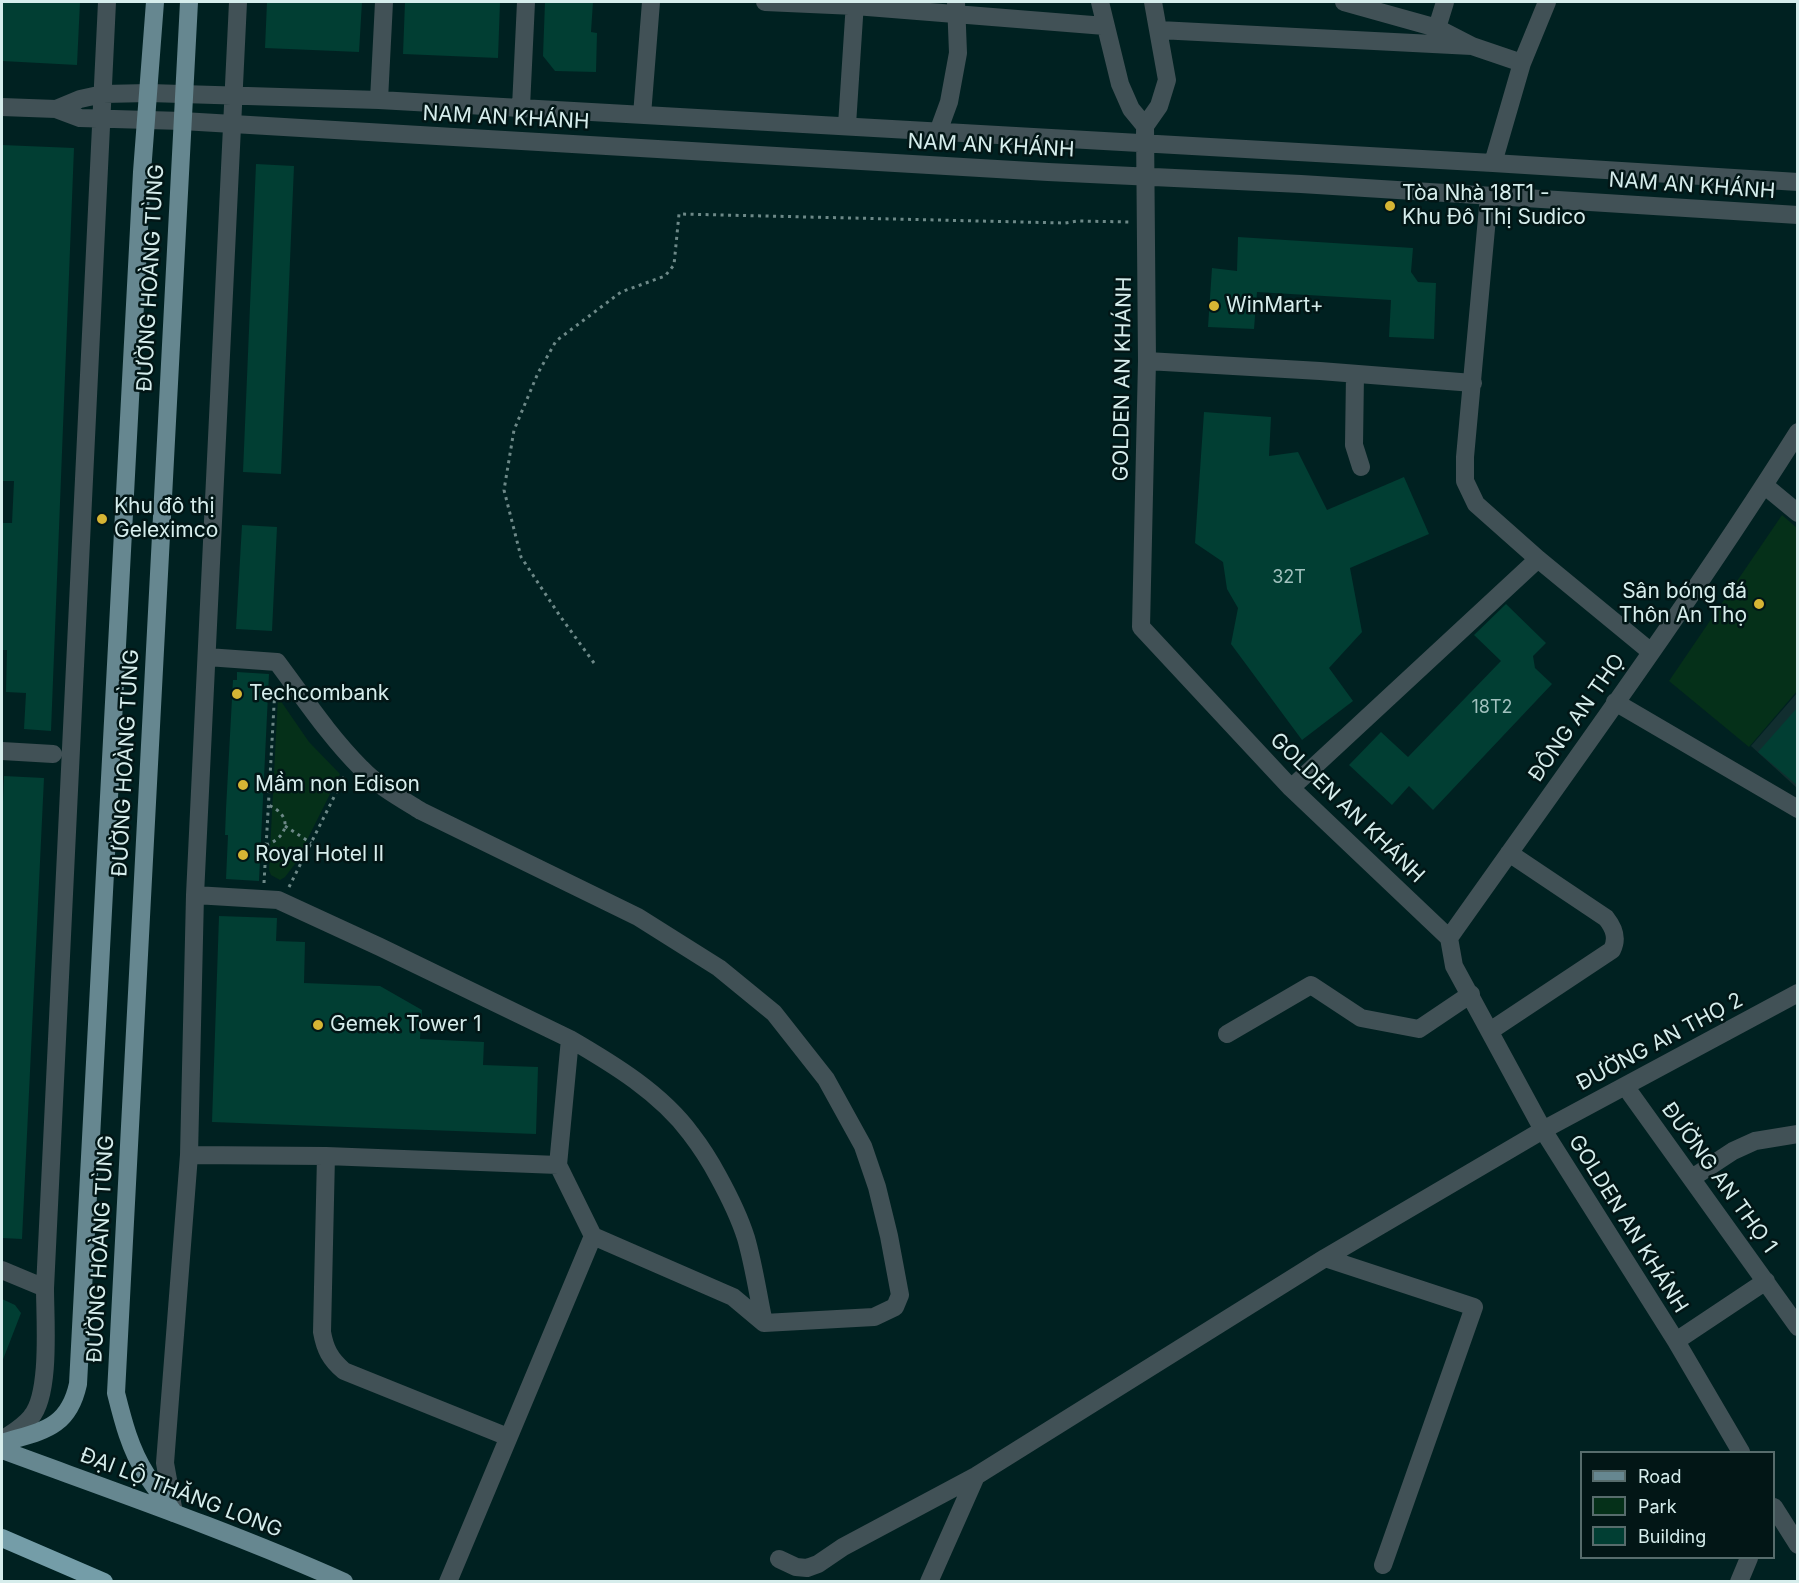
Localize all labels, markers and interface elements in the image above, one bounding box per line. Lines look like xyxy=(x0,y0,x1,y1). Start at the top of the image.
street label: NAM AN KHÁNH xyxy=(422,101,590,135)
street label: NAM AN KHÁNH xyxy=(907,129,1075,163)
street label: ĐƯỜNG HOÀNG TÙNG xyxy=(132,164,170,392)
street label: NAM AN KHÁNH xyxy=(1608,168,1776,204)
place label: Tòa Nhà 18T1 - Khu Đô Thị Sudico xyxy=(1402,181,1586,231)
marker: Tòa Nhà 18T1 - Khu Đô Thị Sudico xyxy=(1383,199,1397,213)
street label: GOLDEN AN KHÁNH xyxy=(1109,276,1137,482)
place label: WinMart+ xyxy=(1226,293,1324,319)
marker: WinMart+ xyxy=(1207,299,1221,313)
place label: Khu đô thị Geleximco xyxy=(114,494,218,544)
marker: Khu đô thị Geleximco xyxy=(95,512,109,526)
house number: 32T xyxy=(1272,567,1306,589)
place label: Sân bóng đá Thôn An Thọ xyxy=(1619,579,1747,629)
marker: Sân bóng đá Thôn An Thọ xyxy=(1752,597,1766,611)
street label: ĐƯỜNG HOÀNG TÙNG xyxy=(107,649,145,877)
street label: ĐÔNG AN THỌ xyxy=(1524,649,1630,787)
place label: Techcombank xyxy=(249,681,389,707)
marker: Techcombank xyxy=(230,687,244,701)
house number: 18T2 xyxy=(1471,697,1513,719)
street label: GOLDEN AN KHÁNH xyxy=(1265,728,1429,888)
place label: Mầm non Edison xyxy=(255,772,420,798)
marker: Mầm non Edison xyxy=(236,778,250,792)
place label: Royal Hotel II xyxy=(255,842,384,868)
marker: Royal Hotel II xyxy=(236,848,250,862)
street label: ĐƯỜNG AN THỌ 2 xyxy=(1573,988,1747,1096)
place label: Gemek Tower 1 xyxy=(330,1012,482,1038)
marker: Gemek Tower 1 xyxy=(311,1018,325,1032)
street label: ĐƯỜNG AN THỌ 1 xyxy=(1656,1098,1782,1258)
street label: GOLDEN AN KHÁNH xyxy=(1563,1130,1693,1318)
street label: ĐƯỜNG HOÀNG TÙNG xyxy=(82,1135,120,1363)
street label: ĐẠI LỘ THĂNG LONG xyxy=(76,1443,286,1543)
legend xyxy=(1580,1451,1775,1559)
text: Road xyxy=(1638,1466,1681,1487)
text: Park xyxy=(1638,1496,1677,1517)
text: Building xyxy=(1638,1526,1706,1547)

